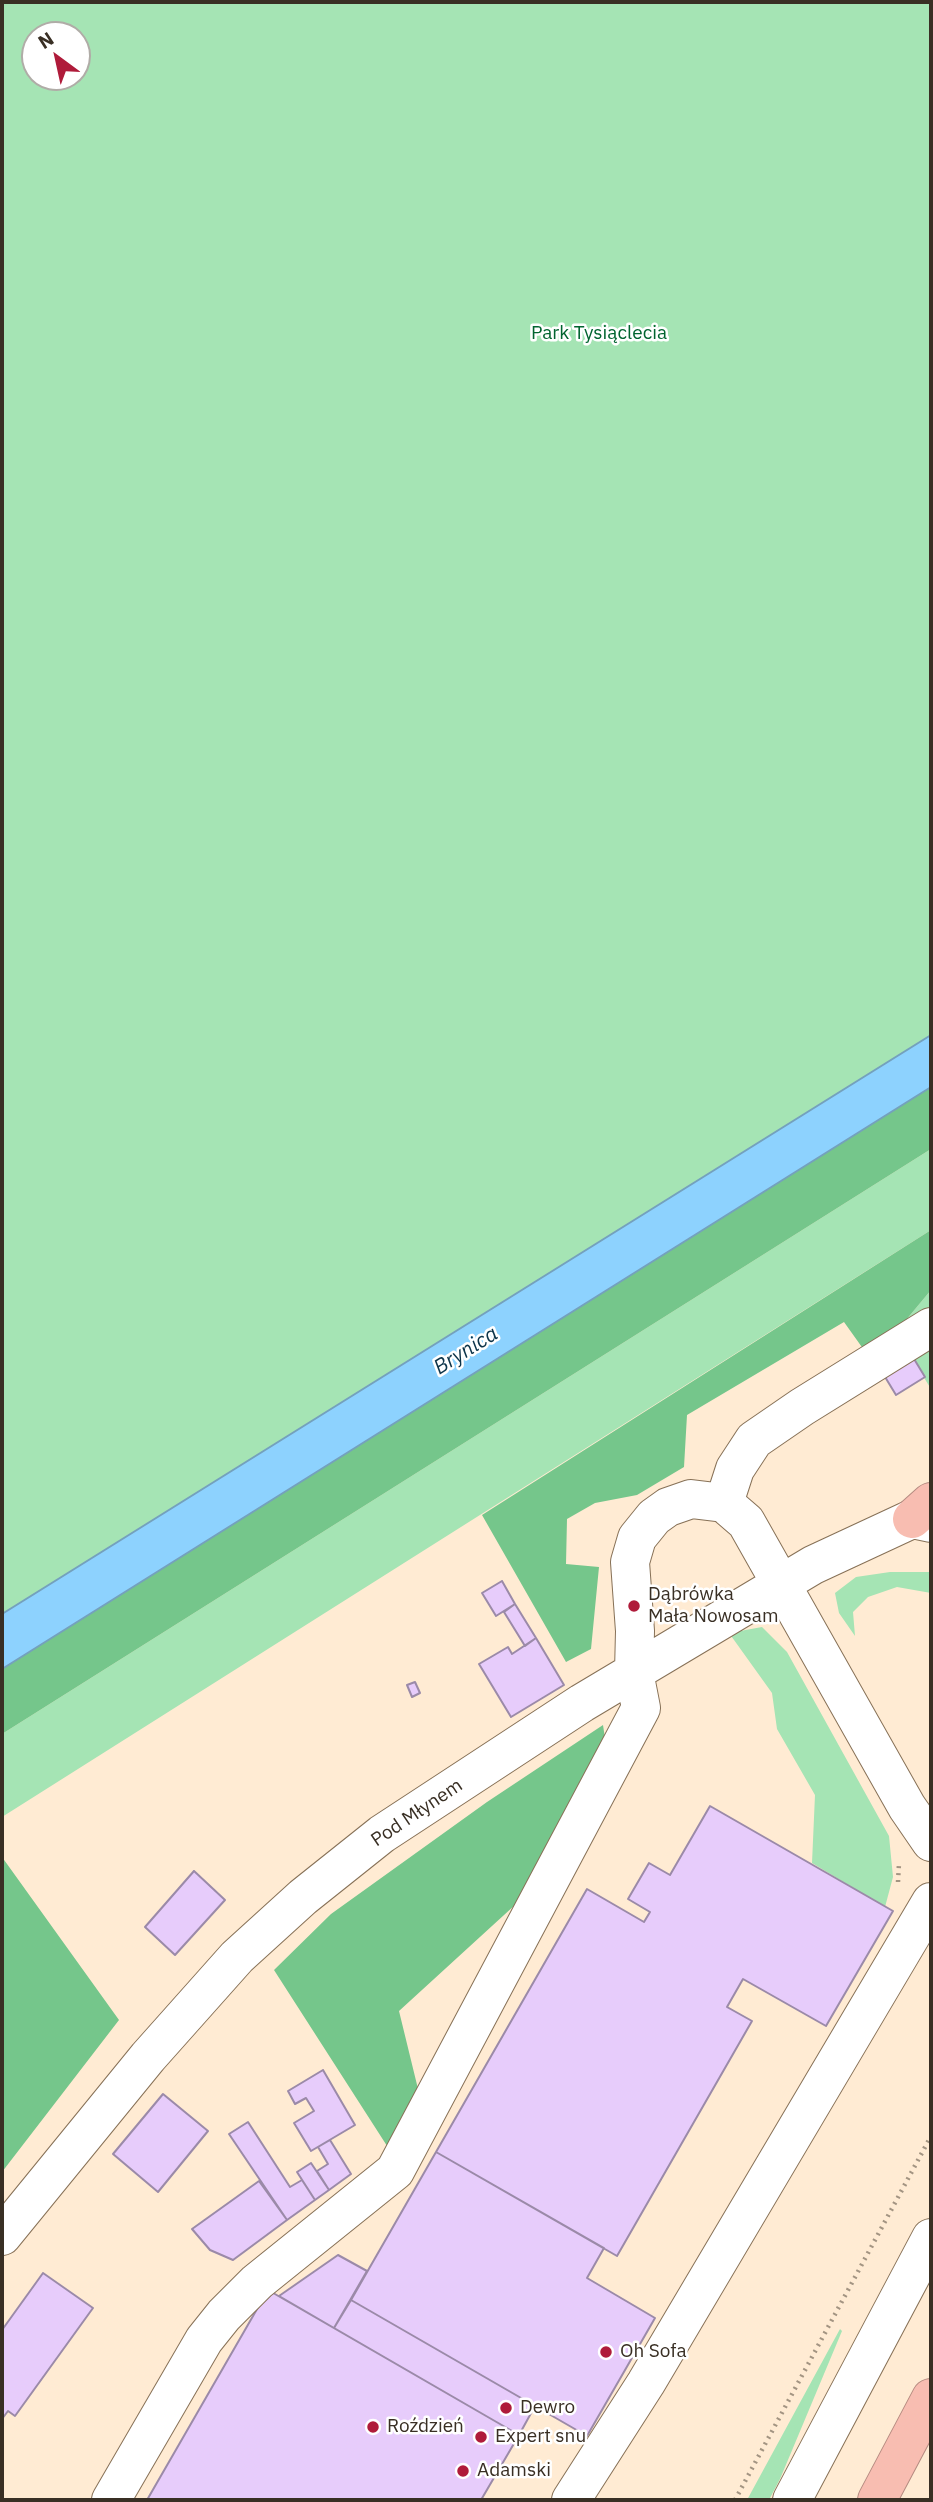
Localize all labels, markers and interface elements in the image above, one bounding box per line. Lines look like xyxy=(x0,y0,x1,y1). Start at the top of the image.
north arrow xyxy=(21,21,91,91)
text: N xyxy=(33,26,58,54)
park label: Park Tysiąclecia xyxy=(531,323,667,345)
water label: Brynica xyxy=(429,1322,503,1380)
place label: Dąbrówka Mała Nowosam xyxy=(648,1584,779,1628)
marker: Dąbrówka Mała Nowosam xyxy=(626,1598,642,1614)
street label: Pod Młynem xyxy=(367,1774,467,1852)
place label: Oh Sofa xyxy=(620,2341,687,2363)
marker: Oh Sofa xyxy=(598,2344,614,2360)
place label: Dewro xyxy=(520,2397,575,2419)
marker: Dewro xyxy=(498,2400,514,2416)
place label: Roździeń xyxy=(387,2416,464,2438)
marker: Roździeń xyxy=(365,2419,381,2435)
place label: Expert snu xyxy=(495,2426,586,2448)
marker: Expert snu xyxy=(473,2429,489,2445)
place label: Adamski xyxy=(477,2460,551,2482)
marker: Adamski xyxy=(455,2463,471,2479)

